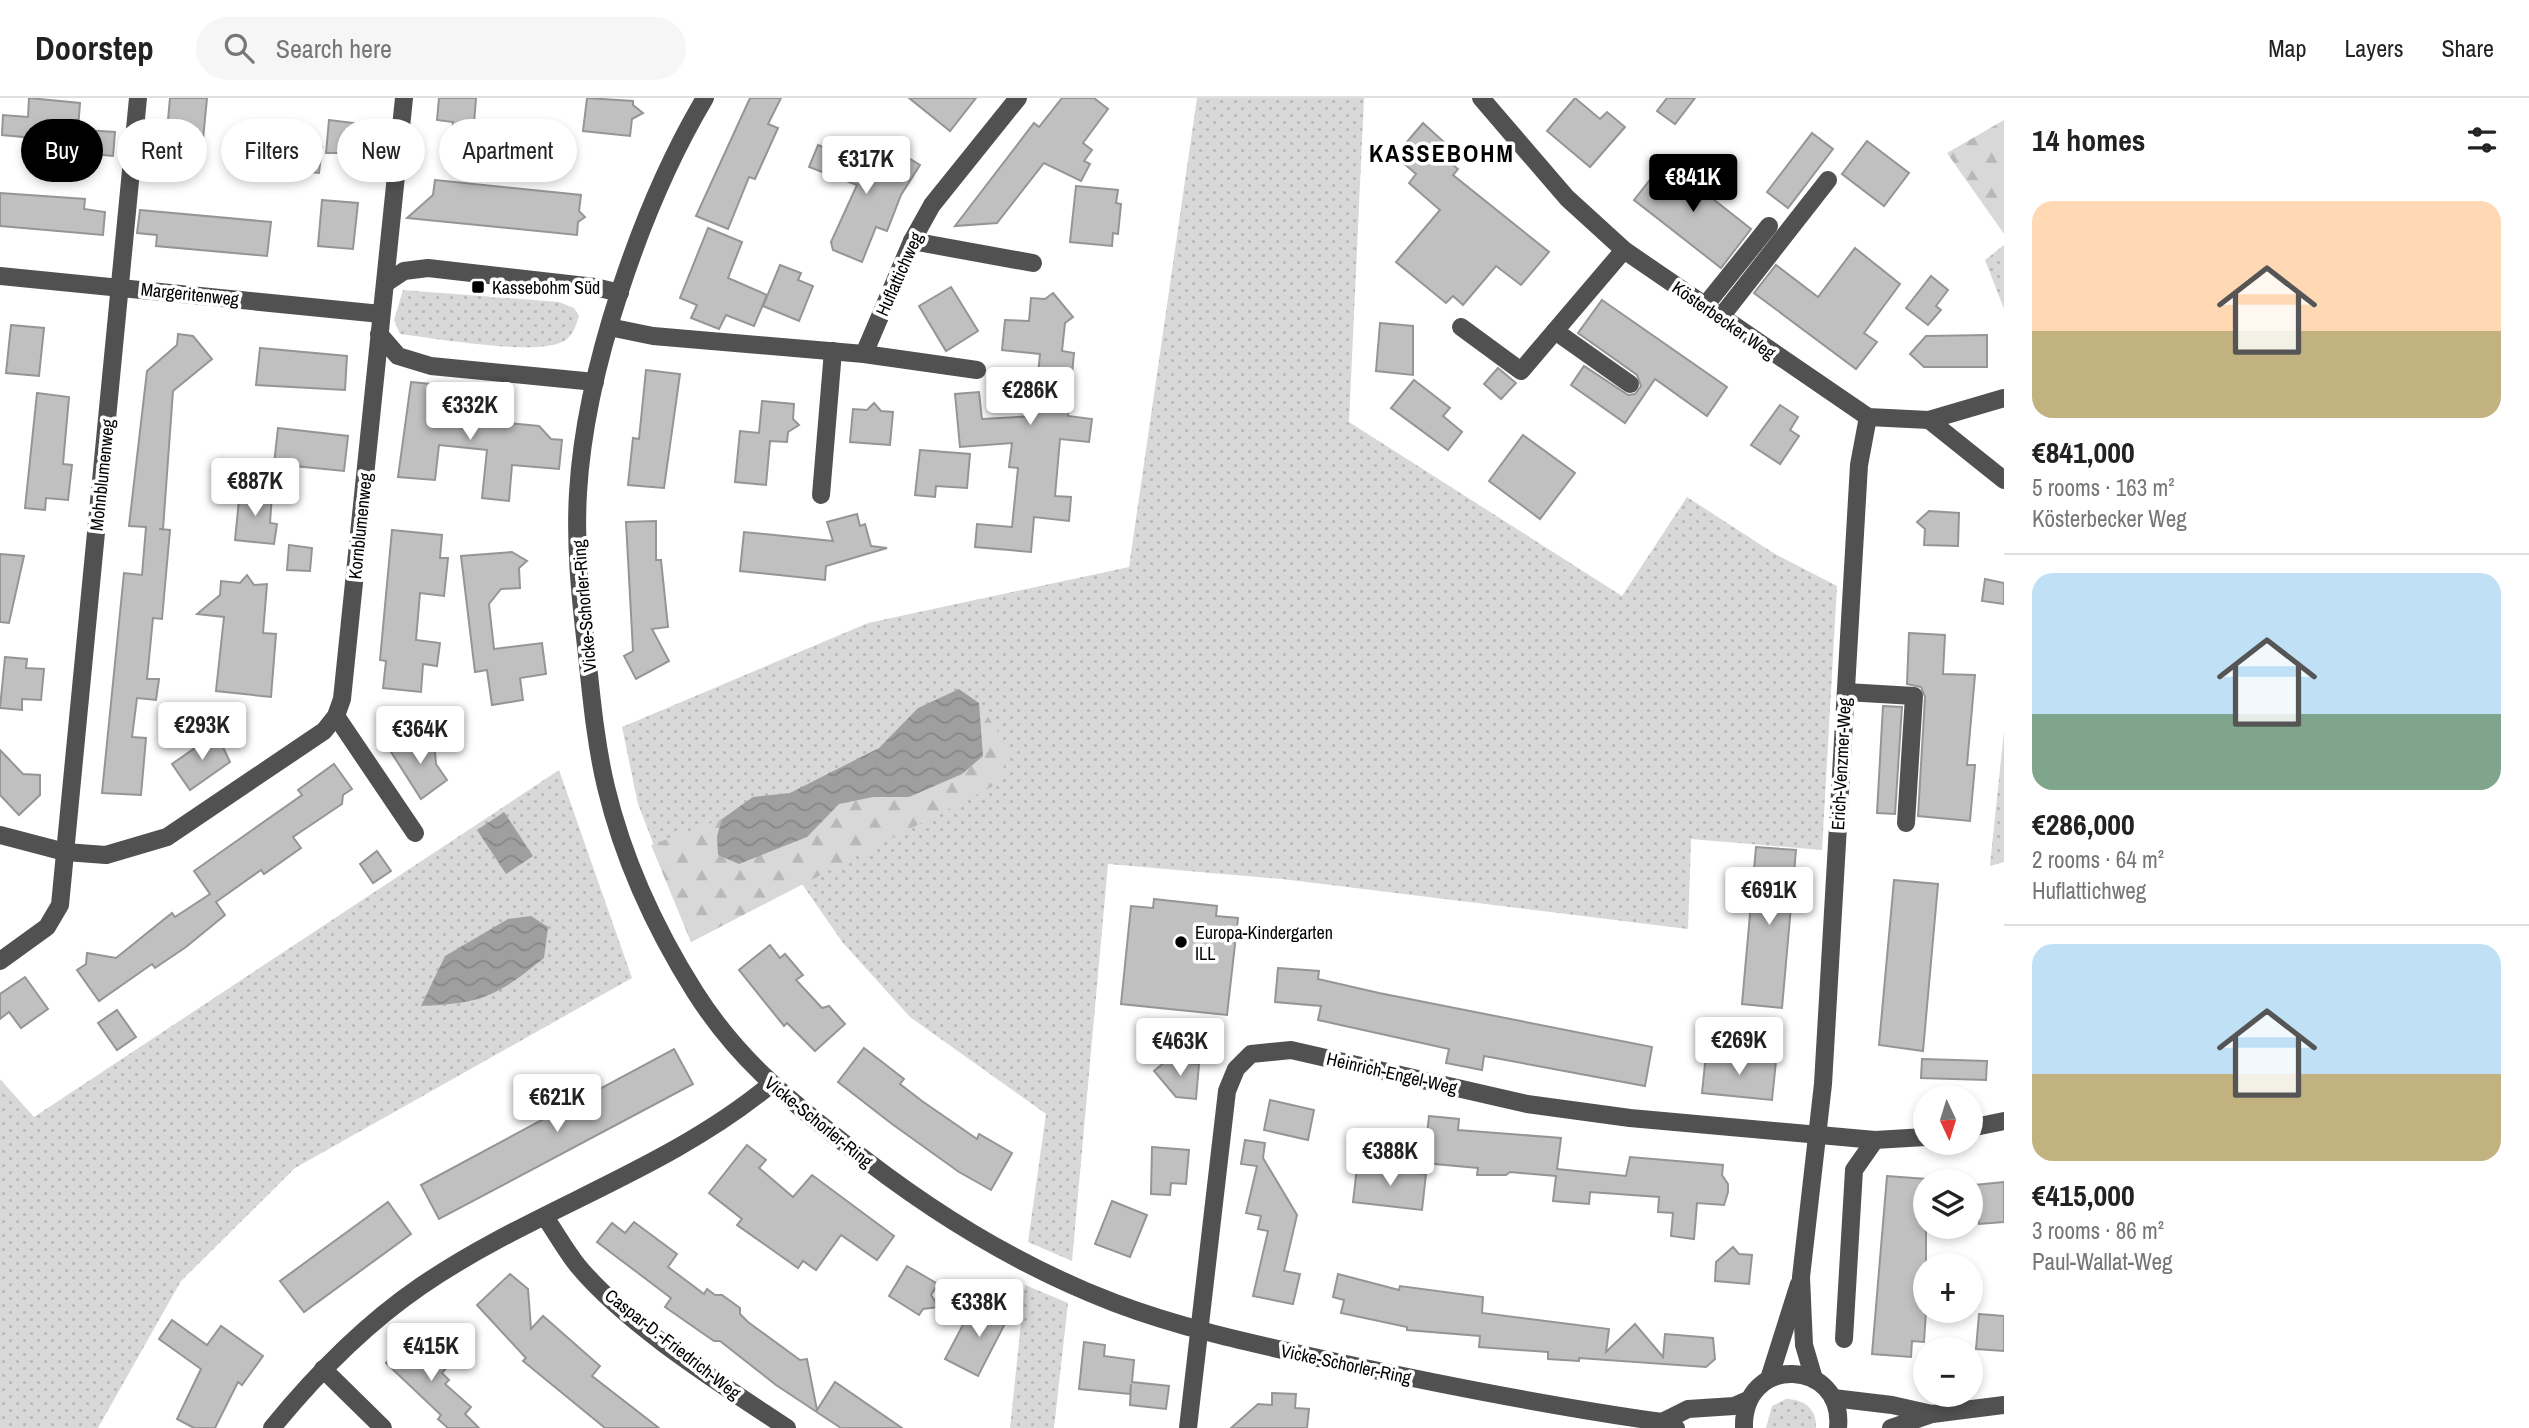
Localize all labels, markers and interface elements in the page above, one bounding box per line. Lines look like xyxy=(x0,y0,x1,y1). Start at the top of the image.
search box xyxy=(196,17,686,80)
text: Doorstep xyxy=(35,26,154,70)
icon: search xyxy=(220,29,258,67)
text: Search here xyxy=(276,31,392,66)
text: Map xyxy=(2268,32,2306,64)
text: Layers xyxy=(2344,32,2403,64)
text: Share xyxy=(2441,32,2494,64)
chip: Buy xyxy=(21,119,103,182)
chip: Rent xyxy=(117,119,207,182)
chip: Filters xyxy=(221,119,323,182)
chip: New xyxy=(337,119,425,182)
chip: Apartment xyxy=(439,119,577,182)
text: 14 homes xyxy=(2032,120,2146,160)
icon: filters xyxy=(2463,121,2501,159)
pin: €317K xyxy=(817,136,915,196)
district label: KASSEBOHM xyxy=(1369,137,1515,169)
text: €317K xyxy=(838,143,894,174)
pin: €841K xyxy=(1644,155,1742,214)
text: €841K xyxy=(1665,161,1721,192)
street label: Huflattichweg xyxy=(869,227,929,320)
icon: home xyxy=(2204,247,2330,373)
place label: Kassebohm Süd xyxy=(492,275,600,300)
street label: Kösterbecker Weg xyxy=(1667,275,1781,365)
street label: Margeritenweg xyxy=(140,276,241,312)
marker: Kassebohm Süd xyxy=(470,279,486,295)
pin: €286K xyxy=(981,368,1079,427)
text: €286K xyxy=(1002,374,1058,405)
pin: €332K xyxy=(421,382,519,442)
text: €332K xyxy=(442,389,498,420)
street label: Mohnblumenweg xyxy=(84,417,120,532)
text: €841,000 xyxy=(2032,432,2135,472)
pin: €887K xyxy=(206,458,304,518)
text: €887K xyxy=(227,465,283,496)
street label: Kornblumenweg xyxy=(342,471,378,580)
text: 5 rooms · 163 m² xyxy=(2032,472,2175,503)
text: Kösterbecker Weg xyxy=(2032,503,2187,534)
street label: Vicke-Schorler-Ring xyxy=(566,538,602,673)
icon: home xyxy=(2204,619,2330,745)
street label: Erich-Venzmer-Weg xyxy=(1825,696,1857,831)
pin: €293K xyxy=(153,702,251,762)
pin: €364K xyxy=(371,706,469,766)
text: €293K xyxy=(174,709,230,740)
text: €364K xyxy=(392,713,448,744)
text: €286,000 xyxy=(2032,804,2135,844)
text: 2 rooms · 64 m² xyxy=(2032,844,2164,875)
pin: €691K xyxy=(1720,868,1818,927)
text: €691K xyxy=(1741,874,1797,905)
text: Huflattichweg xyxy=(2032,875,2146,906)
place label: Europa-Kindergarten ILL xyxy=(1195,920,1333,966)
marker: Europa-Kindergarten ILL xyxy=(1173,934,1189,950)
icon: home xyxy=(2204,990,2330,1116)
pin: €463K xyxy=(1131,1018,1229,1078)
pin: €269K xyxy=(1690,1018,1788,1077)
text: €269K xyxy=(1711,1024,1767,1055)
text: €463K xyxy=(1152,1025,1208,1056)
street label: Heinrich-Engel-Weg xyxy=(1324,1046,1461,1100)
street label: Vicke-Schorler-Ring xyxy=(760,1071,879,1174)
pin: €621K xyxy=(508,1074,606,1134)
text: €621K xyxy=(529,1081,585,1112)
north arrow xyxy=(1913,1085,1983,1155)
map controls xyxy=(1913,1085,1983,1407)
pin: €388K xyxy=(1341,1128,1439,1188)
text: €388K xyxy=(1362,1135,1418,1166)
button: layers xyxy=(1913,1169,1983,1239)
text: €415,000 xyxy=(2032,1175,2135,1215)
text: 3 rooms · 86 m² xyxy=(2032,1215,2164,1246)
text: Paul-Wallat-Weg xyxy=(2032,1246,2172,1277)
button: + xyxy=(1913,1253,1983,1323)
pin: €338K xyxy=(930,1280,1028,1339)
street label: Caspar-D.-Friedrich-Weg xyxy=(600,1283,747,1406)
text: €338K xyxy=(951,1286,1007,1317)
pin: €415K xyxy=(382,1324,480,1383)
text: €415K xyxy=(403,1330,459,1361)
button: − xyxy=(1913,1337,1983,1407)
street label: Vicke-Schorler-Ring xyxy=(1279,1338,1414,1390)

